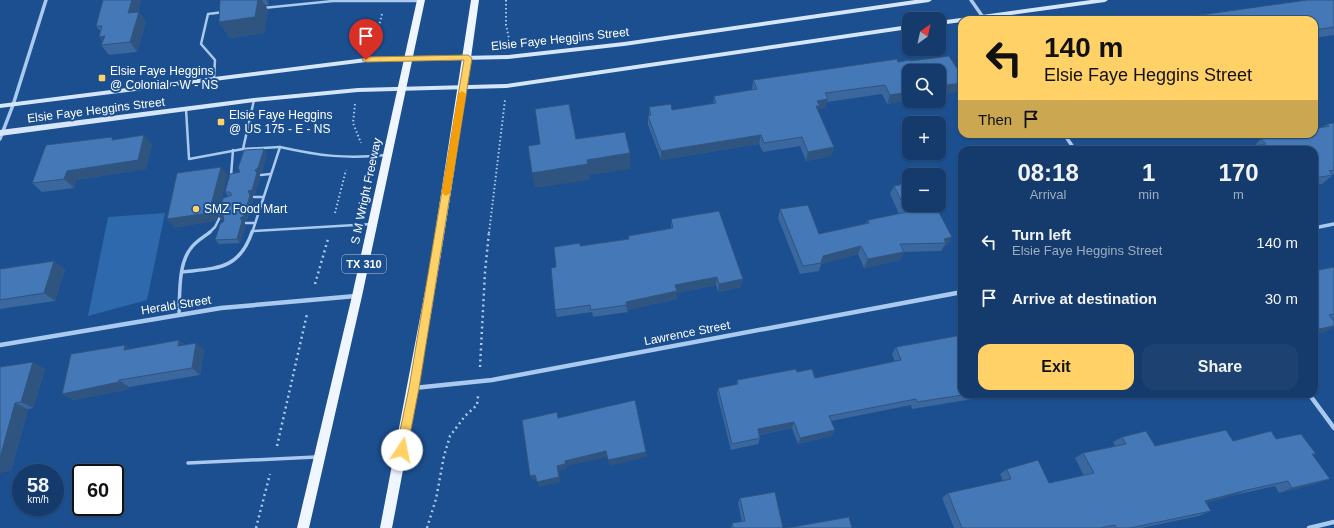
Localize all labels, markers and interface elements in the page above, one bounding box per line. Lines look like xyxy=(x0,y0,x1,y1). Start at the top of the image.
north arrow xyxy=(902,12,946,56)
map controls xyxy=(902,12,946,212)
pin xyxy=(349,19,383,60)
icon: arrive xyxy=(355,25,377,47)
street label: Elsie Faye Heggins Street xyxy=(490,25,630,53)
icon: left xyxy=(978,32,1030,84)
text: 140 m xyxy=(1044,32,1123,63)
place label: Elsie Faye Heggins @ Colonial - W - NS xyxy=(110,64,218,92)
button: search xyxy=(902,64,946,108)
text: Elsie Faye Heggins Street xyxy=(1044,65,1252,85)
marker: Elsie Faye Heggins @ Colonial - W - NS xyxy=(97,73,107,83)
street label: Elsie Faye Heggins Street xyxy=(26,95,166,125)
place label: Elsie Faye Heggins @ US 175 - E - NS xyxy=(229,108,332,136)
icon: arrive xyxy=(1020,108,1042,130)
text: Then xyxy=(978,111,1012,128)
button: + xyxy=(902,116,946,160)
marker: Elsie Faye Heggins @ US 175 - E - NS xyxy=(216,117,226,127)
street label: S M Wright Freeway xyxy=(348,136,384,246)
text: 08:18 xyxy=(1017,159,1079,186)
text: 1 xyxy=(1142,159,1155,186)
text: 170 xyxy=(1219,159,1259,186)
button: − xyxy=(902,168,946,212)
text: Arrival xyxy=(1030,187,1067,202)
text: min xyxy=(1138,187,1159,202)
text: m xyxy=(1233,187,1244,202)
place label: SMZ Food Mart xyxy=(204,202,288,216)
marker: SMZ Food Mart xyxy=(191,204,201,214)
text: Turn left xyxy=(1012,226,1071,243)
icon: left xyxy=(978,231,1000,253)
text: 140 m xyxy=(1256,234,1298,251)
text: Elsie Faye Heggins Street xyxy=(1012,243,1162,258)
road number: TX 310 xyxy=(342,255,386,273)
icon: arrive xyxy=(978,287,1000,309)
text: Arrive at destination xyxy=(1012,290,1157,307)
text: 30 m xyxy=(1265,290,1298,307)
street label: Herald Street xyxy=(140,292,213,317)
street label: Lawrence Street xyxy=(643,318,732,348)
button: Exit xyxy=(978,344,1134,390)
button: Share xyxy=(1142,344,1298,390)
position arrow xyxy=(381,429,423,471)
speed limit sign: 60 xyxy=(72,464,124,516)
text: 58 xyxy=(27,474,49,496)
text: km/h xyxy=(27,494,49,505)

